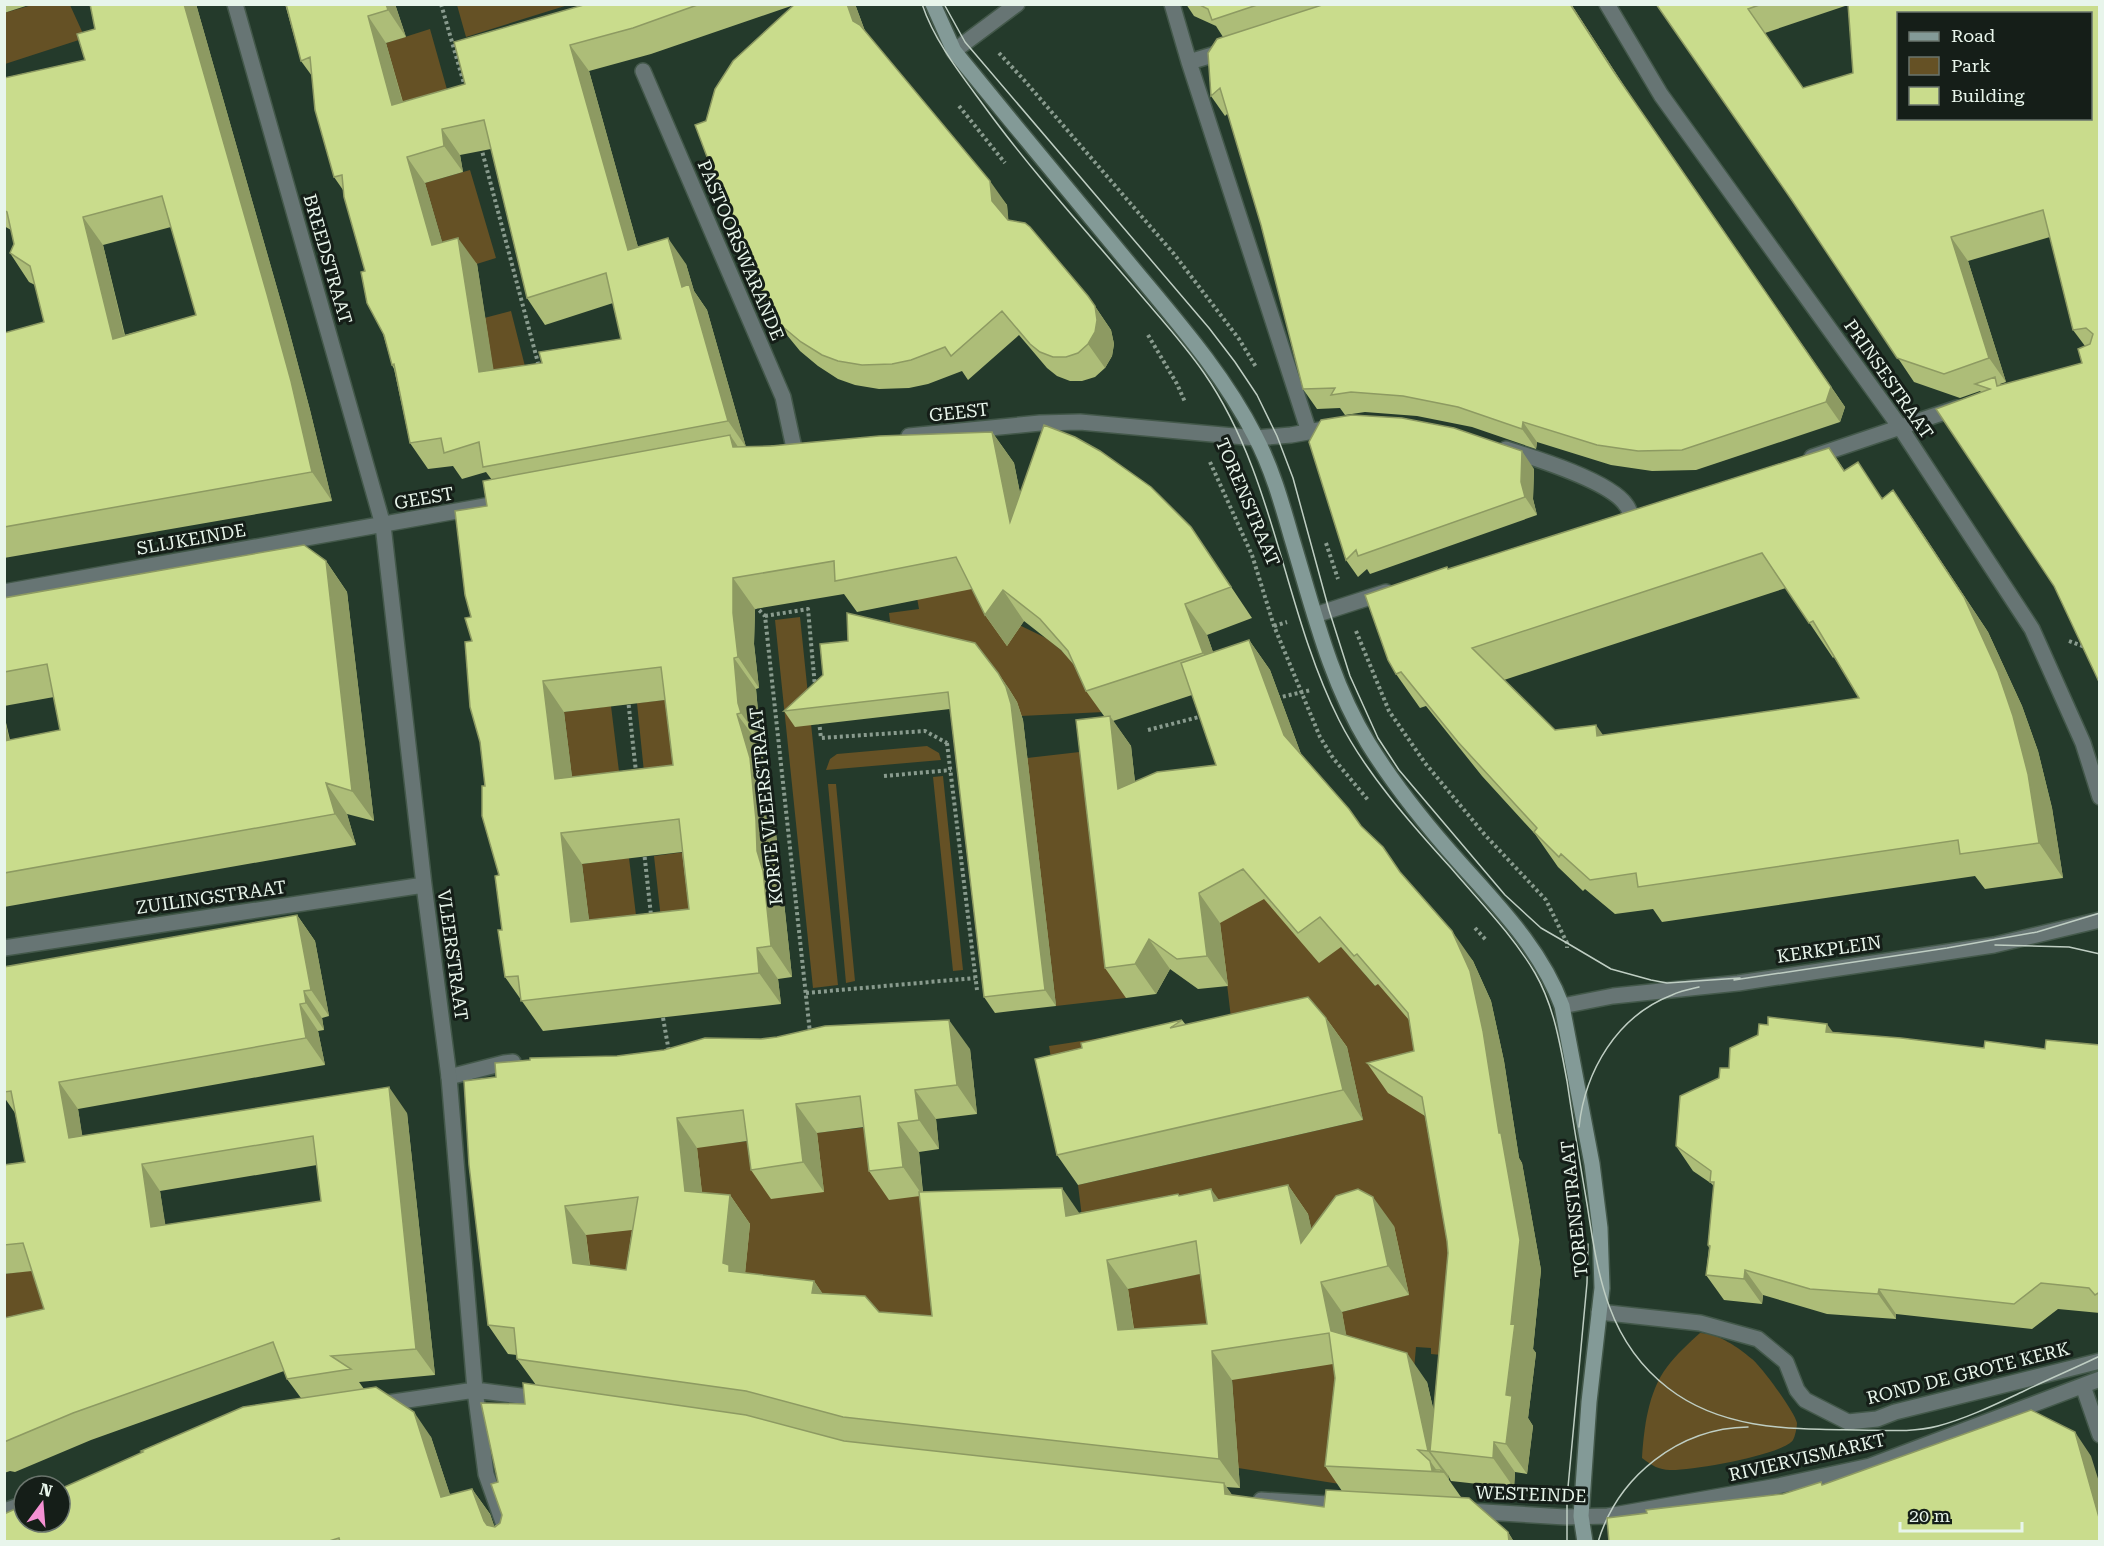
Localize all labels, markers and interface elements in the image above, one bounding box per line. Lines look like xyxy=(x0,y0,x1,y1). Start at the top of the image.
legend xyxy=(1897,12,2092,120)
text: Road xyxy=(1951,25,1996,46)
text: Park xyxy=(1951,55,1991,76)
text: Building xyxy=(1951,85,2025,106)
street label: PASTOORSWARANDE xyxy=(693,157,789,343)
street label: BREEDSTRAAT xyxy=(299,192,357,326)
street label: PRINSESTRAAT xyxy=(1840,315,1938,443)
street label: GEEST xyxy=(928,398,990,426)
street label: TORENSTRAAT xyxy=(1212,435,1284,569)
street label: GEEST xyxy=(393,482,455,514)
street label: SLIJKEINDE xyxy=(135,519,247,559)
street label: KORTE VLEERSTRAAT xyxy=(745,706,787,906)
street label: ZUILINGSTRAAT xyxy=(135,876,287,918)
street label: VLEERSTRAAT xyxy=(433,888,473,1022)
street label: KERKPLEIN xyxy=(1775,931,1883,967)
street label: TORENSTRAAT xyxy=(1556,1140,1592,1278)
street label: ROND DE GROTE KERK xyxy=(1864,1338,2072,1408)
street label: RIVIERVISMARKT xyxy=(1727,1429,1887,1485)
north arrow xyxy=(12,1474,72,1534)
text: N xyxy=(37,1479,55,1501)
street label: WESTEINDE xyxy=(1475,1482,1587,1506)
scale bar xyxy=(1900,1495,2022,1533)
text: 20 m xyxy=(1909,1505,1950,1526)

